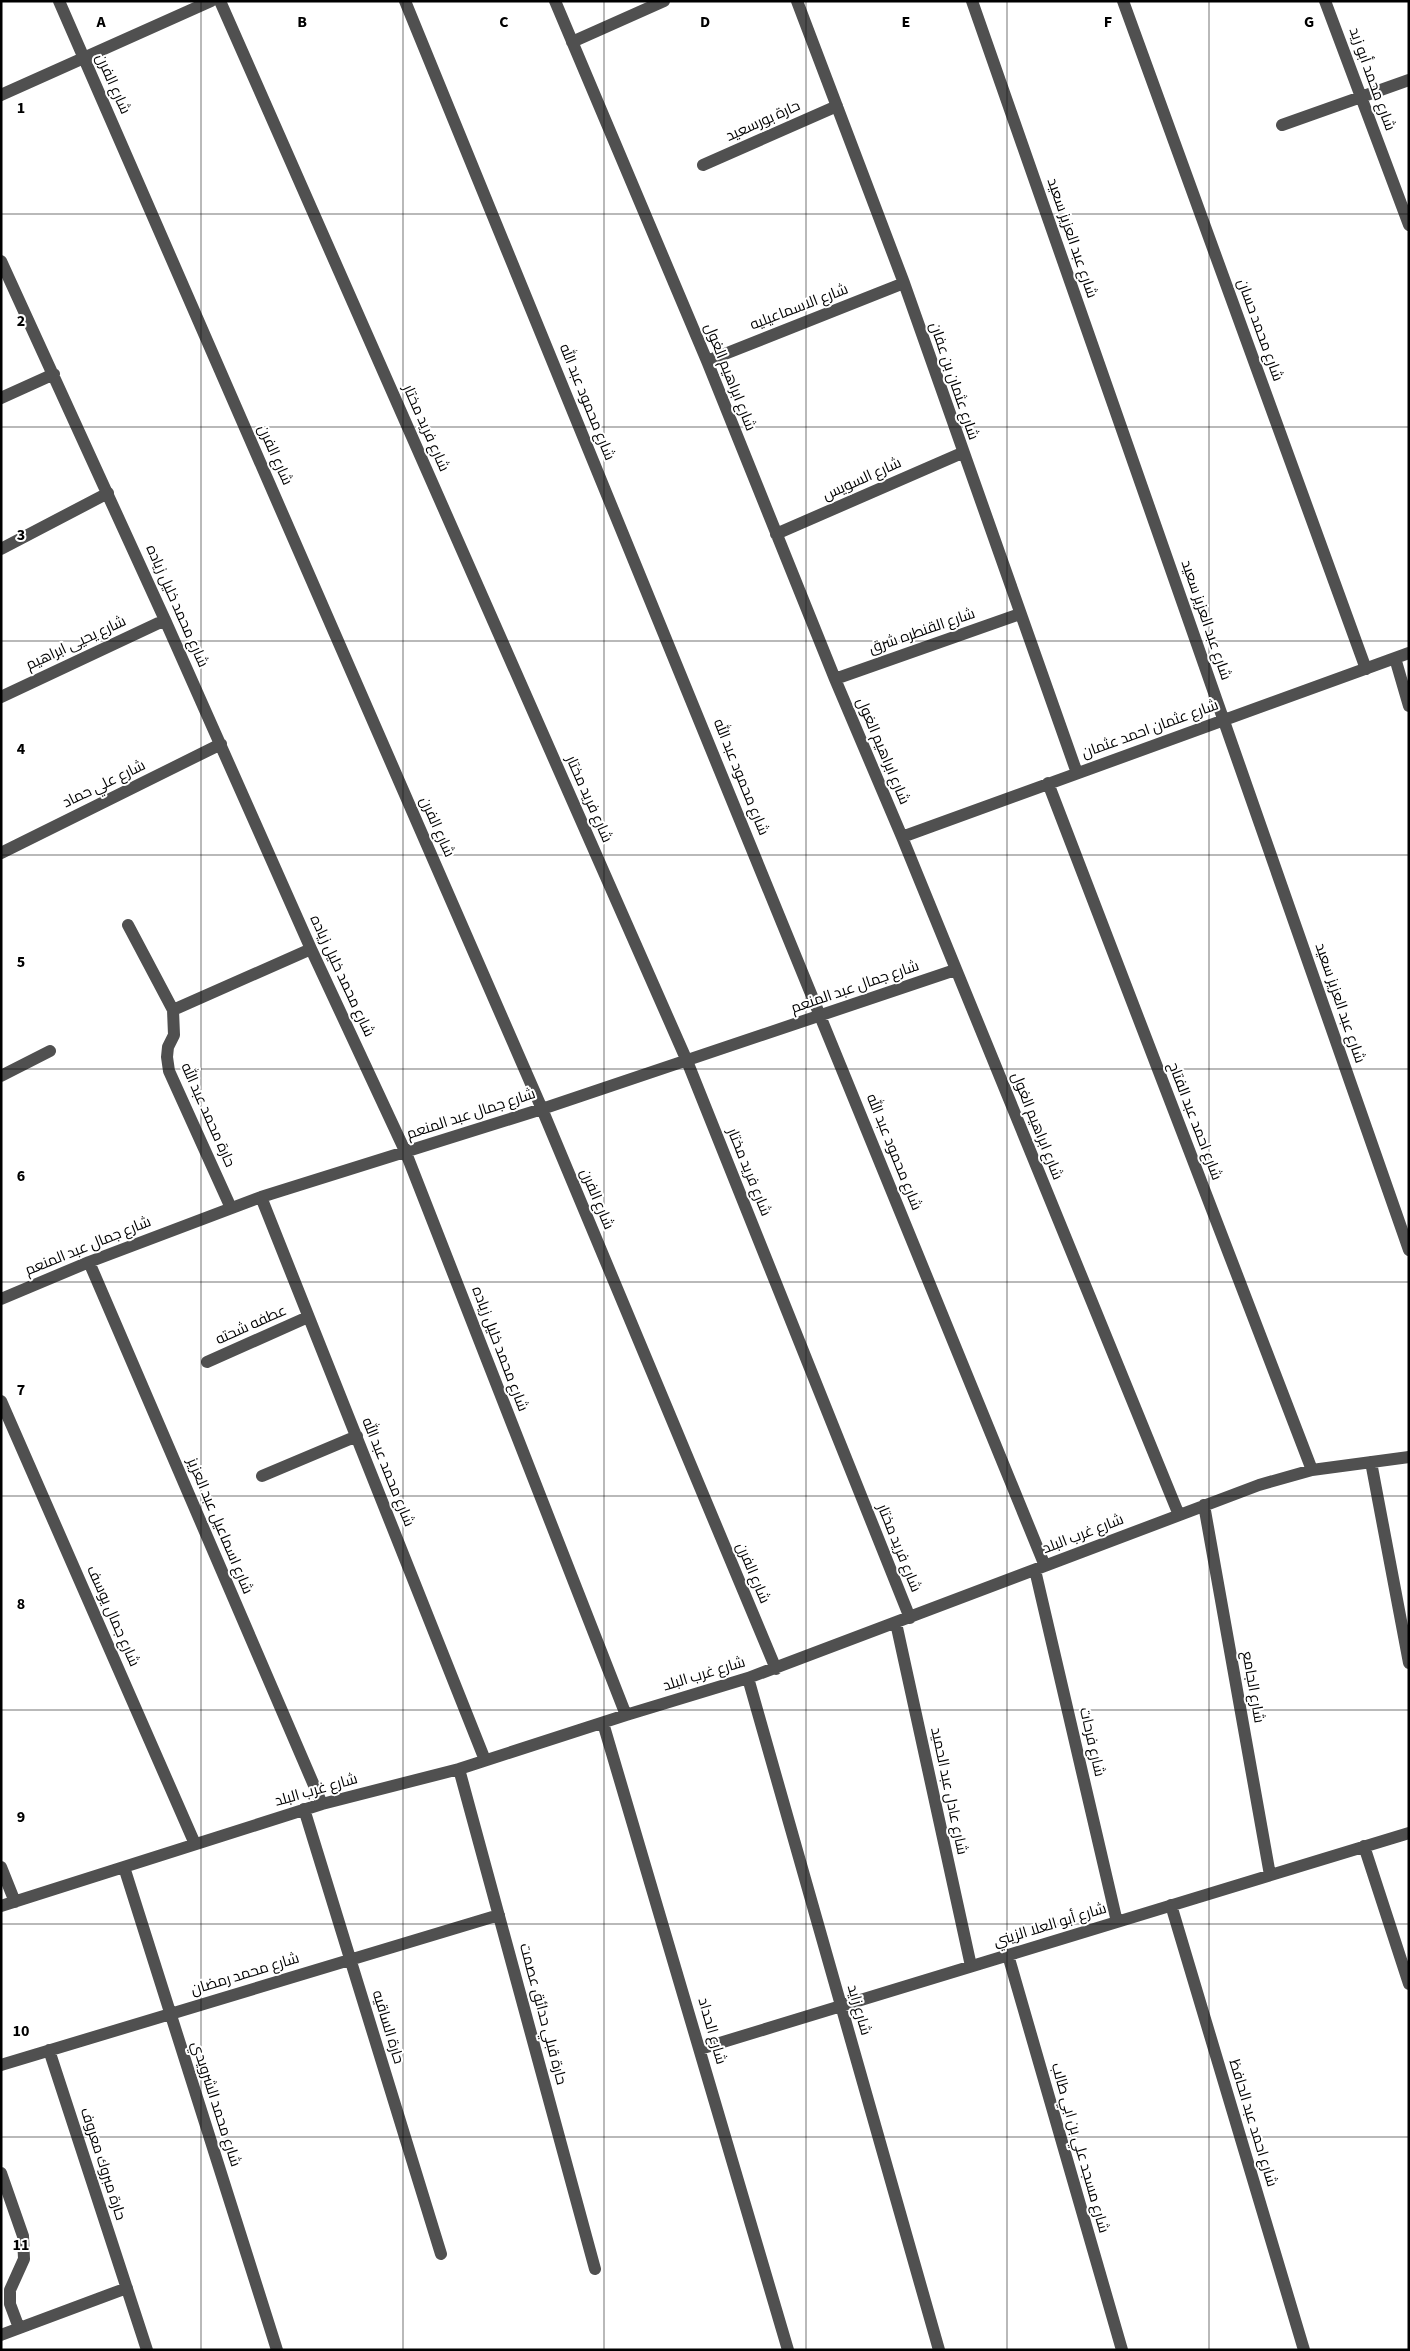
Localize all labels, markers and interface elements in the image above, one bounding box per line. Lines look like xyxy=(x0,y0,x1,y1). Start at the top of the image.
text: A xyxy=(95,11,106,33)
text: B xyxy=(297,11,307,33)
text: C xyxy=(499,11,509,33)
text: D xyxy=(700,11,710,33)
text: E xyxy=(902,11,910,33)
text: F xyxy=(1104,11,1112,33)
text: G xyxy=(1304,11,1314,33)
street label: شارع محمد أبو زيد xyxy=(1344,24,1400,134)
street label: شارع الفرن xyxy=(90,50,136,118)
street label: حارة بورسعيد xyxy=(722,95,804,147)
text: 1 xyxy=(17,97,25,119)
street label: شارع عبد العزيز سعيد xyxy=(1042,175,1102,301)
street label: شارع محمد حسان xyxy=(1232,276,1288,384)
street label: شارع الاسماعيليه xyxy=(747,279,851,335)
text: 2 xyxy=(17,310,25,332)
street label: شارع عثمان بن عفان xyxy=(924,319,984,443)
street label: شارع ابراهيم الغول xyxy=(699,320,761,434)
street label: شارع محمود عبد الله xyxy=(554,341,620,463)
street label: شارع فريد مختار xyxy=(397,380,455,475)
street label: شارع الفرن xyxy=(252,421,298,489)
street label: شارع السويس xyxy=(819,452,905,506)
text: 3 xyxy=(17,524,25,546)
street label: شارع محمد خليل زياده xyxy=(141,541,213,671)
street label: شارع عبد العزيز سعيد xyxy=(1176,557,1236,683)
street label: شارع القنطره شرق xyxy=(866,603,978,659)
street label: شارع يحيى ابراهيم xyxy=(22,611,130,675)
street label: شارع ابراهيم الغول xyxy=(851,694,915,808)
street label: شارع عثمان احمد عثمان xyxy=(1079,694,1221,764)
street label: شارع محمود عبد الله xyxy=(708,716,774,838)
text: 4 xyxy=(17,738,26,760)
street label: شارع فريد مختار xyxy=(560,751,618,846)
street label: شارع علي حماد xyxy=(59,755,149,814)
street label: شارع الفرن xyxy=(414,793,460,861)
street label: شارع محمد خليل زياده xyxy=(305,912,379,1040)
street label: شارع عبد العزيز سعيد xyxy=(1310,940,1370,1066)
text: 5 xyxy=(17,951,25,973)
street label: شارع جمال عبد المنعم xyxy=(788,955,922,1019)
street label: حارة محمد عبد الله xyxy=(176,1059,240,1171)
street label: شارع احمد عبد الفتاح xyxy=(1163,1059,1227,1183)
street label: شارع ابراهيم الغول xyxy=(1006,1069,1068,1183)
street label: شارع جمال عبد المنعم xyxy=(404,1083,538,1145)
street label: شارع محمود عبد الله xyxy=(861,1091,927,1213)
street label: شارع فريد مختار xyxy=(721,1124,776,1219)
text: 6 xyxy=(17,1165,25,1187)
street label: شارع الفرن xyxy=(575,1165,619,1233)
street label: شارع جمال عبد المنعم xyxy=(22,1211,154,1281)
street label: شارع محمد خليل زياده xyxy=(466,1283,534,1415)
street label: عطفه شحته xyxy=(212,1300,290,1350)
text: 7 xyxy=(17,1379,25,1401)
street label: شارع محمد عبد الله xyxy=(357,1414,419,1530)
street label: شارع اسماعيل عبد العزيز xyxy=(181,1454,258,1597)
street label: شارع فريد مختار xyxy=(871,1500,926,1595)
street label: شارع غرب البلد xyxy=(1039,1509,1127,1559)
street label: شارع الفرن xyxy=(731,1539,775,1607)
street label: شارع جمال يوسف xyxy=(81,1562,145,1670)
text: 8 xyxy=(17,1593,25,1615)
street label: شارع الجامع xyxy=(1236,1649,1270,1725)
street label: شارع غرب البلد xyxy=(660,1651,748,1697)
street label: شارع فرحات xyxy=(1074,1705,1110,1779)
street label: شارع عادل عبد الحميد xyxy=(925,1725,973,1857)
street label: شارع غرب البلد xyxy=(272,1768,360,1812)
text: 9 xyxy=(17,1806,25,1828)
street label: شارع أبو العلا الزيني xyxy=(991,1898,1109,1953)
street label: حارة قبلي حدائق عصمت xyxy=(513,1941,572,2087)
street label: شارع محمد رمضان xyxy=(188,1947,302,2001)
street label: شارع زايد xyxy=(842,1982,876,2038)
street label: حارة الساقيه xyxy=(367,1988,409,2066)
street label: شارع الحداد xyxy=(692,1995,732,2067)
text: 10 xyxy=(13,2020,29,2042)
street label: شارع محمد الشرويدي xyxy=(185,2039,246,2170)
street label: شارع احمد عبد الحافظ xyxy=(1224,2057,1282,2189)
street label: شارع مسجد علي بن ابي طالب xyxy=(1045,2060,1114,2236)
street label: حارة مبروك معروف xyxy=(75,2105,131,2223)
text: 11 xyxy=(13,2234,29,2256)

